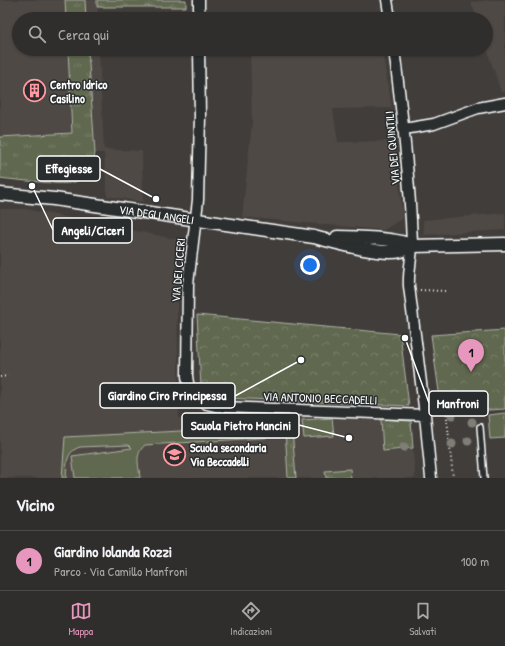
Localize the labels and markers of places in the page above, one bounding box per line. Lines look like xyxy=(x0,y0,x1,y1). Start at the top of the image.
place label: Centro Idrico Casilino xyxy=(50,76,108,107)
building icon: Centro Idrico Casilino xyxy=(22,78,48,104)
callout: Effegiesse xyxy=(37,156,100,181)
callout: Angeli/Ciceri xyxy=(53,218,132,243)
pin: 1 xyxy=(458,339,484,372)
callout: Giardino Ciro Principessa xyxy=(100,383,235,408)
callout: Manfroni xyxy=(429,391,488,416)
callout: Scuola Pietro Mancini xyxy=(182,413,299,438)
place label: Scuola secondaria Via Beccadelli xyxy=(190,439,266,470)
school or university icon: Scuola secondaria Via Beccadelli xyxy=(161,441,187,467)

